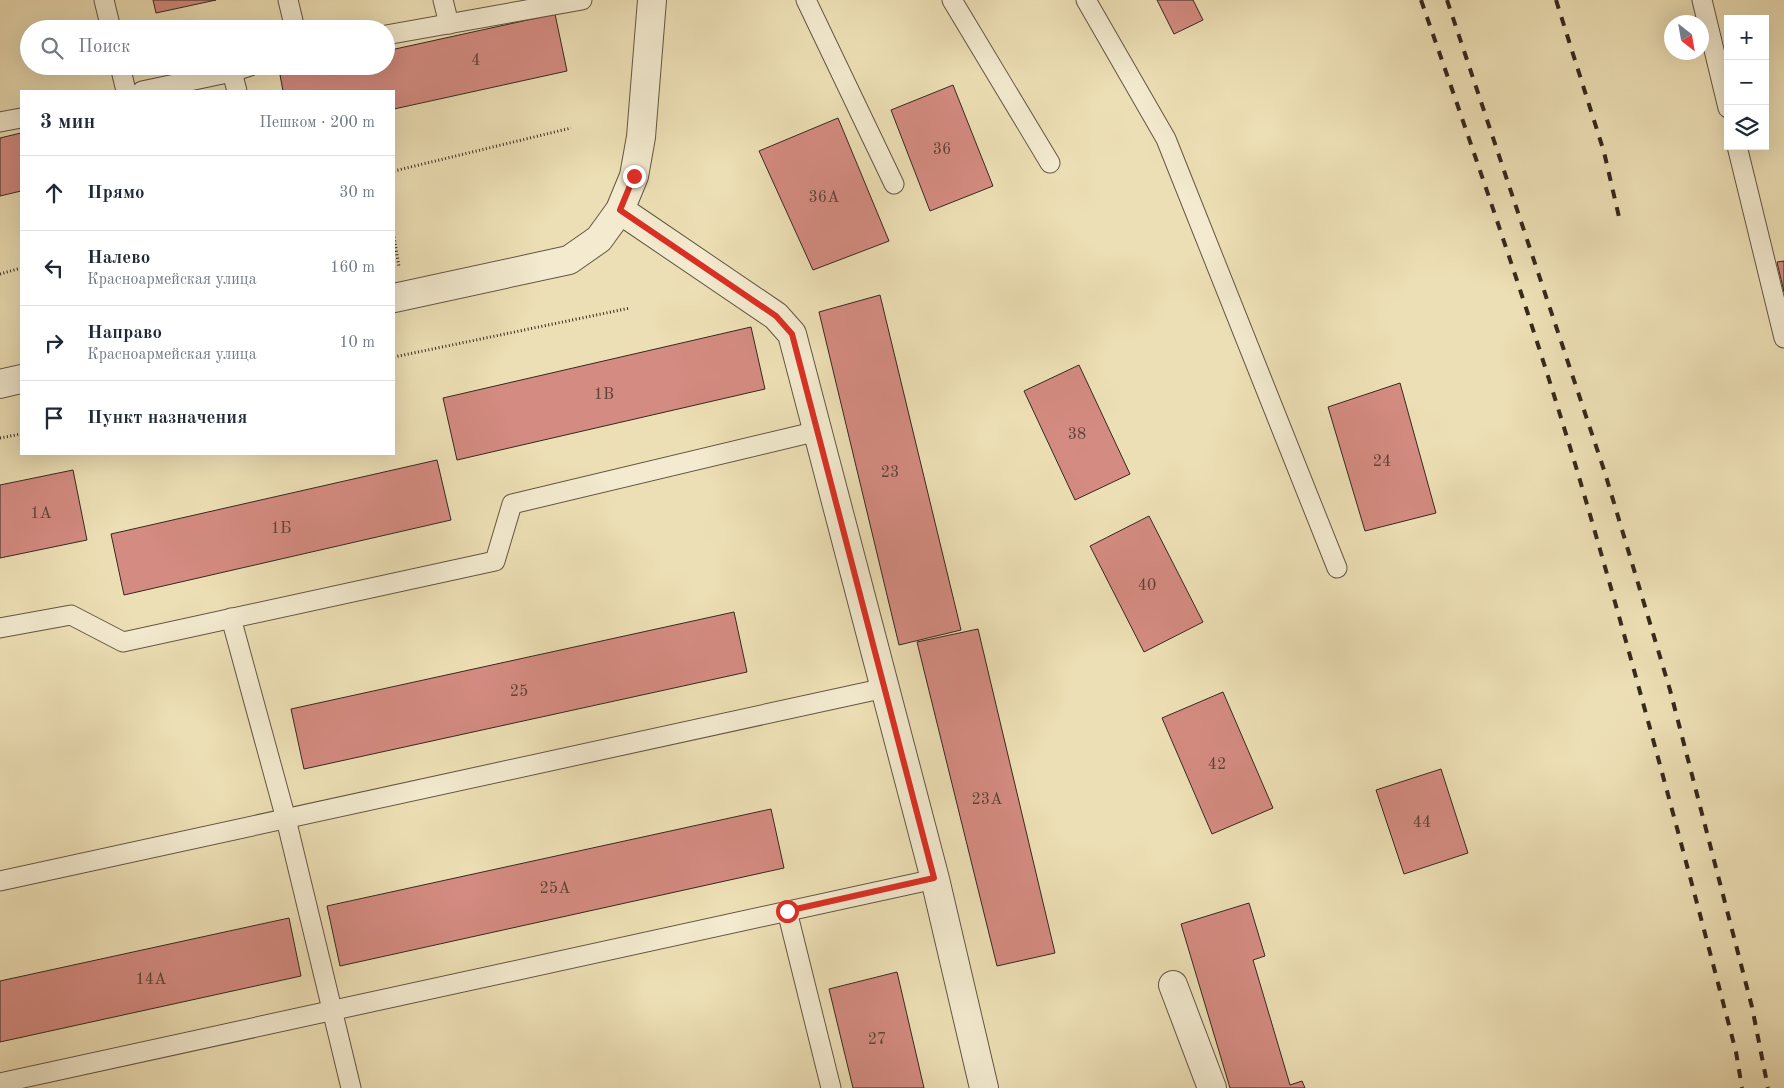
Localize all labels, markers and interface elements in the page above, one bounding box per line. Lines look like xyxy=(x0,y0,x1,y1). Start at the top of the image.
north arrow xyxy=(1664,15,1709,60)
map controls xyxy=(1724,15,1769,150)
button: + xyxy=(1724,15,1769,60)
search box xyxy=(20,20,395,75)
icon: search xyxy=(38,34,66,62)
text: Поиск xyxy=(78,38,130,57)
house number: 4 xyxy=(471,53,481,69)
button: − xyxy=(1724,60,1769,105)
button: layers xyxy=(1724,105,1769,150)
text: 3 мин xyxy=(40,112,95,133)
text: Пешком · 200 m xyxy=(259,115,375,131)
house number: 36 xyxy=(933,142,951,158)
route end xyxy=(623,165,646,188)
icon: ahead xyxy=(40,179,68,207)
text: Прямо xyxy=(87,184,145,203)
text: 30 m xyxy=(339,185,375,201)
house number: 36А xyxy=(809,190,839,206)
text: Налево xyxy=(87,249,150,268)
icon: left xyxy=(40,254,68,282)
text: 160 m xyxy=(330,260,375,276)
text: Красноармейская улица xyxy=(87,272,257,288)
text: Направо xyxy=(87,324,162,343)
icon: right xyxy=(40,329,68,357)
text: 10 m xyxy=(339,335,375,351)
text: Красноармейская улица xyxy=(87,347,257,363)
house number: 1В xyxy=(594,387,614,403)
icon: arrive xyxy=(40,404,68,432)
text: Пункт назначения xyxy=(87,409,247,428)
house number: 38 xyxy=(1068,427,1086,443)
house number: 24 xyxy=(1373,454,1391,470)
house number: 23 xyxy=(881,465,899,481)
house number: 1А xyxy=(30,506,52,522)
house number: 1Б xyxy=(271,521,291,537)
house number: 40 xyxy=(1138,578,1156,594)
house number: 25 xyxy=(510,684,528,700)
house number: 42 xyxy=(1208,757,1226,773)
house number: 23А xyxy=(972,792,1002,808)
house number: 44 xyxy=(1413,815,1431,831)
house number: 25А xyxy=(540,881,570,897)
route start xyxy=(776,900,799,923)
house number: 14А xyxy=(136,972,166,988)
house number: 27 xyxy=(868,1032,886,1048)

